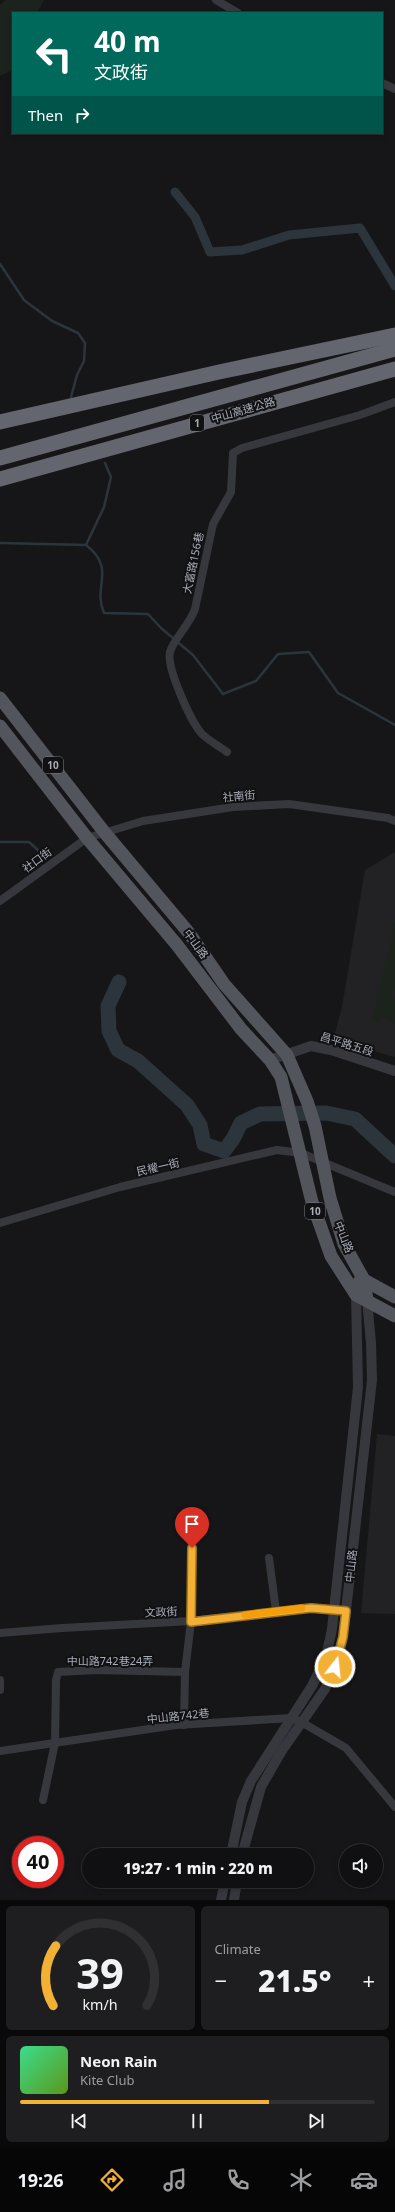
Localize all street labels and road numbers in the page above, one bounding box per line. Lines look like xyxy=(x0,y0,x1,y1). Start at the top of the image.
street label: 中山高速公路 xyxy=(209,393,277,426)
road number: 1 xyxy=(190,415,204,431)
street label: 大富路156巷 xyxy=(179,531,206,595)
road number: 10 xyxy=(43,757,63,773)
street label: 社南街 xyxy=(222,787,256,804)
street label: 社口街 xyxy=(19,844,54,875)
street label: 中山路 xyxy=(181,926,212,961)
street label: 昌平路五段 xyxy=(319,1028,376,1059)
street label: 民權一街 xyxy=(135,1154,181,1179)
road number: 10 xyxy=(305,1203,325,1219)
street label: 中山路 xyxy=(331,1219,358,1255)
street label: 中山路 xyxy=(341,1549,360,1583)
street label: 文政街 xyxy=(144,1603,178,1620)
street label: 中山路742巷24弄 xyxy=(67,1653,153,1668)
street label: 中山路742巷 xyxy=(146,1705,210,1726)

